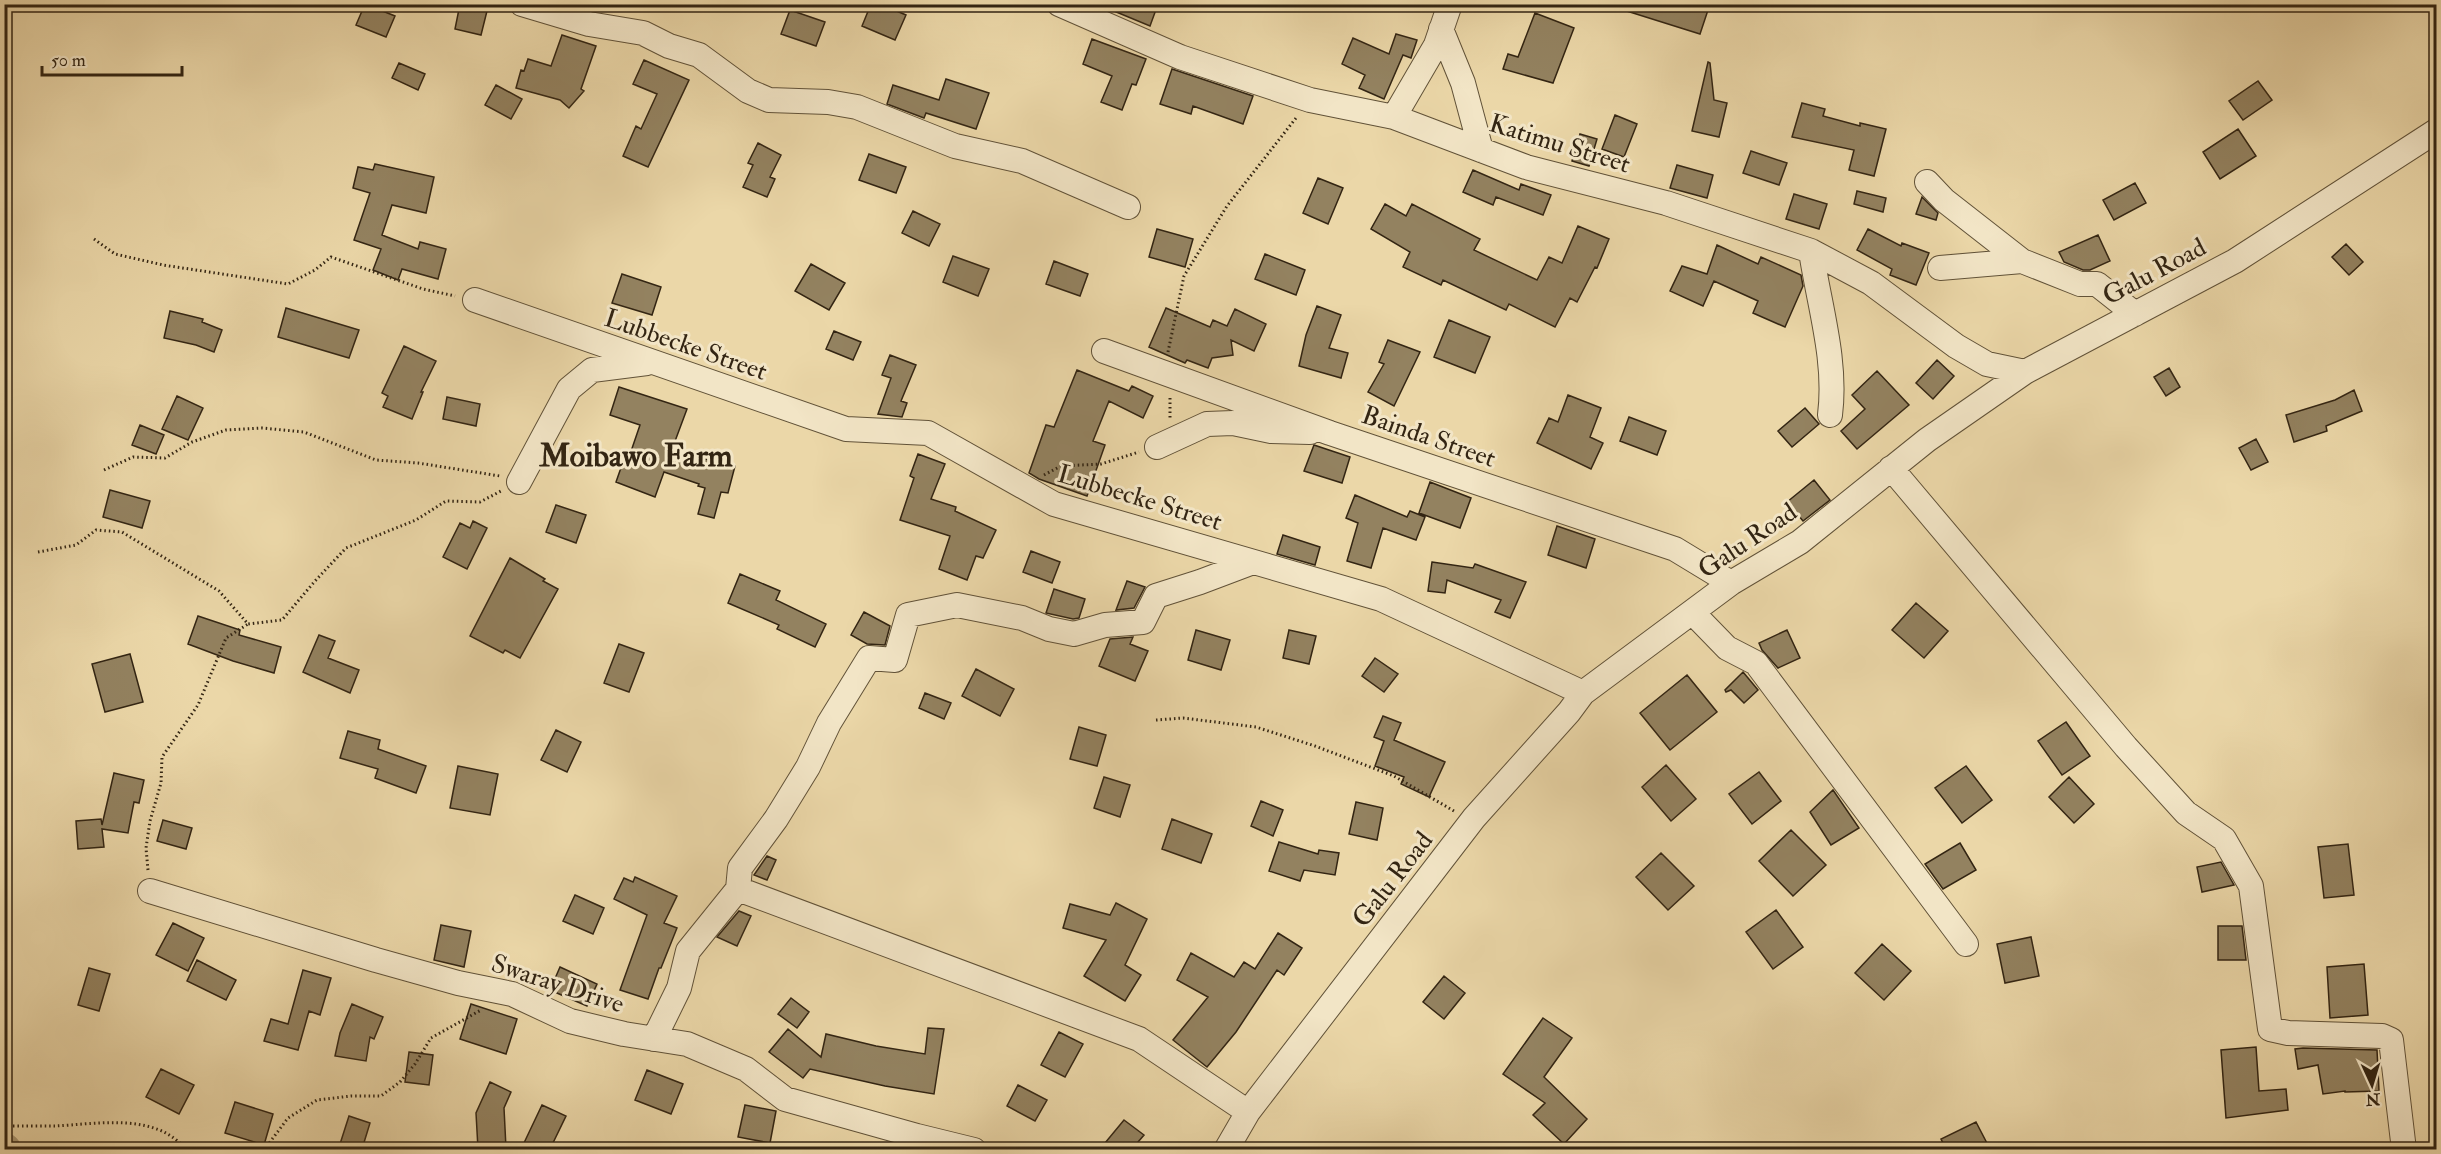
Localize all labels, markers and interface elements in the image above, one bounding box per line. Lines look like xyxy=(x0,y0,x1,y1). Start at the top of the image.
scale bar xyxy=(42,39,182,77)
text: 50 m xyxy=(51,49,86,72)
street label: Katimu Street xyxy=(1485,107,1634,181)
street label: Galu Road xyxy=(2097,231,2212,312)
street label: Lubbecke Street xyxy=(600,302,771,388)
street label: Bainda Street xyxy=(1357,399,1500,475)
district label: Moibawo Farm xyxy=(538,436,733,476)
street label: Lubbecke Street xyxy=(1054,458,1226,538)
street label: Galu Road xyxy=(1692,496,1803,586)
street label: Galu Road xyxy=(1346,825,1440,934)
street label: Swaray Drive xyxy=(487,947,628,1020)
north arrow xyxy=(2342,1055,2402,1115)
text: N xyxy=(2364,1088,2382,1109)

